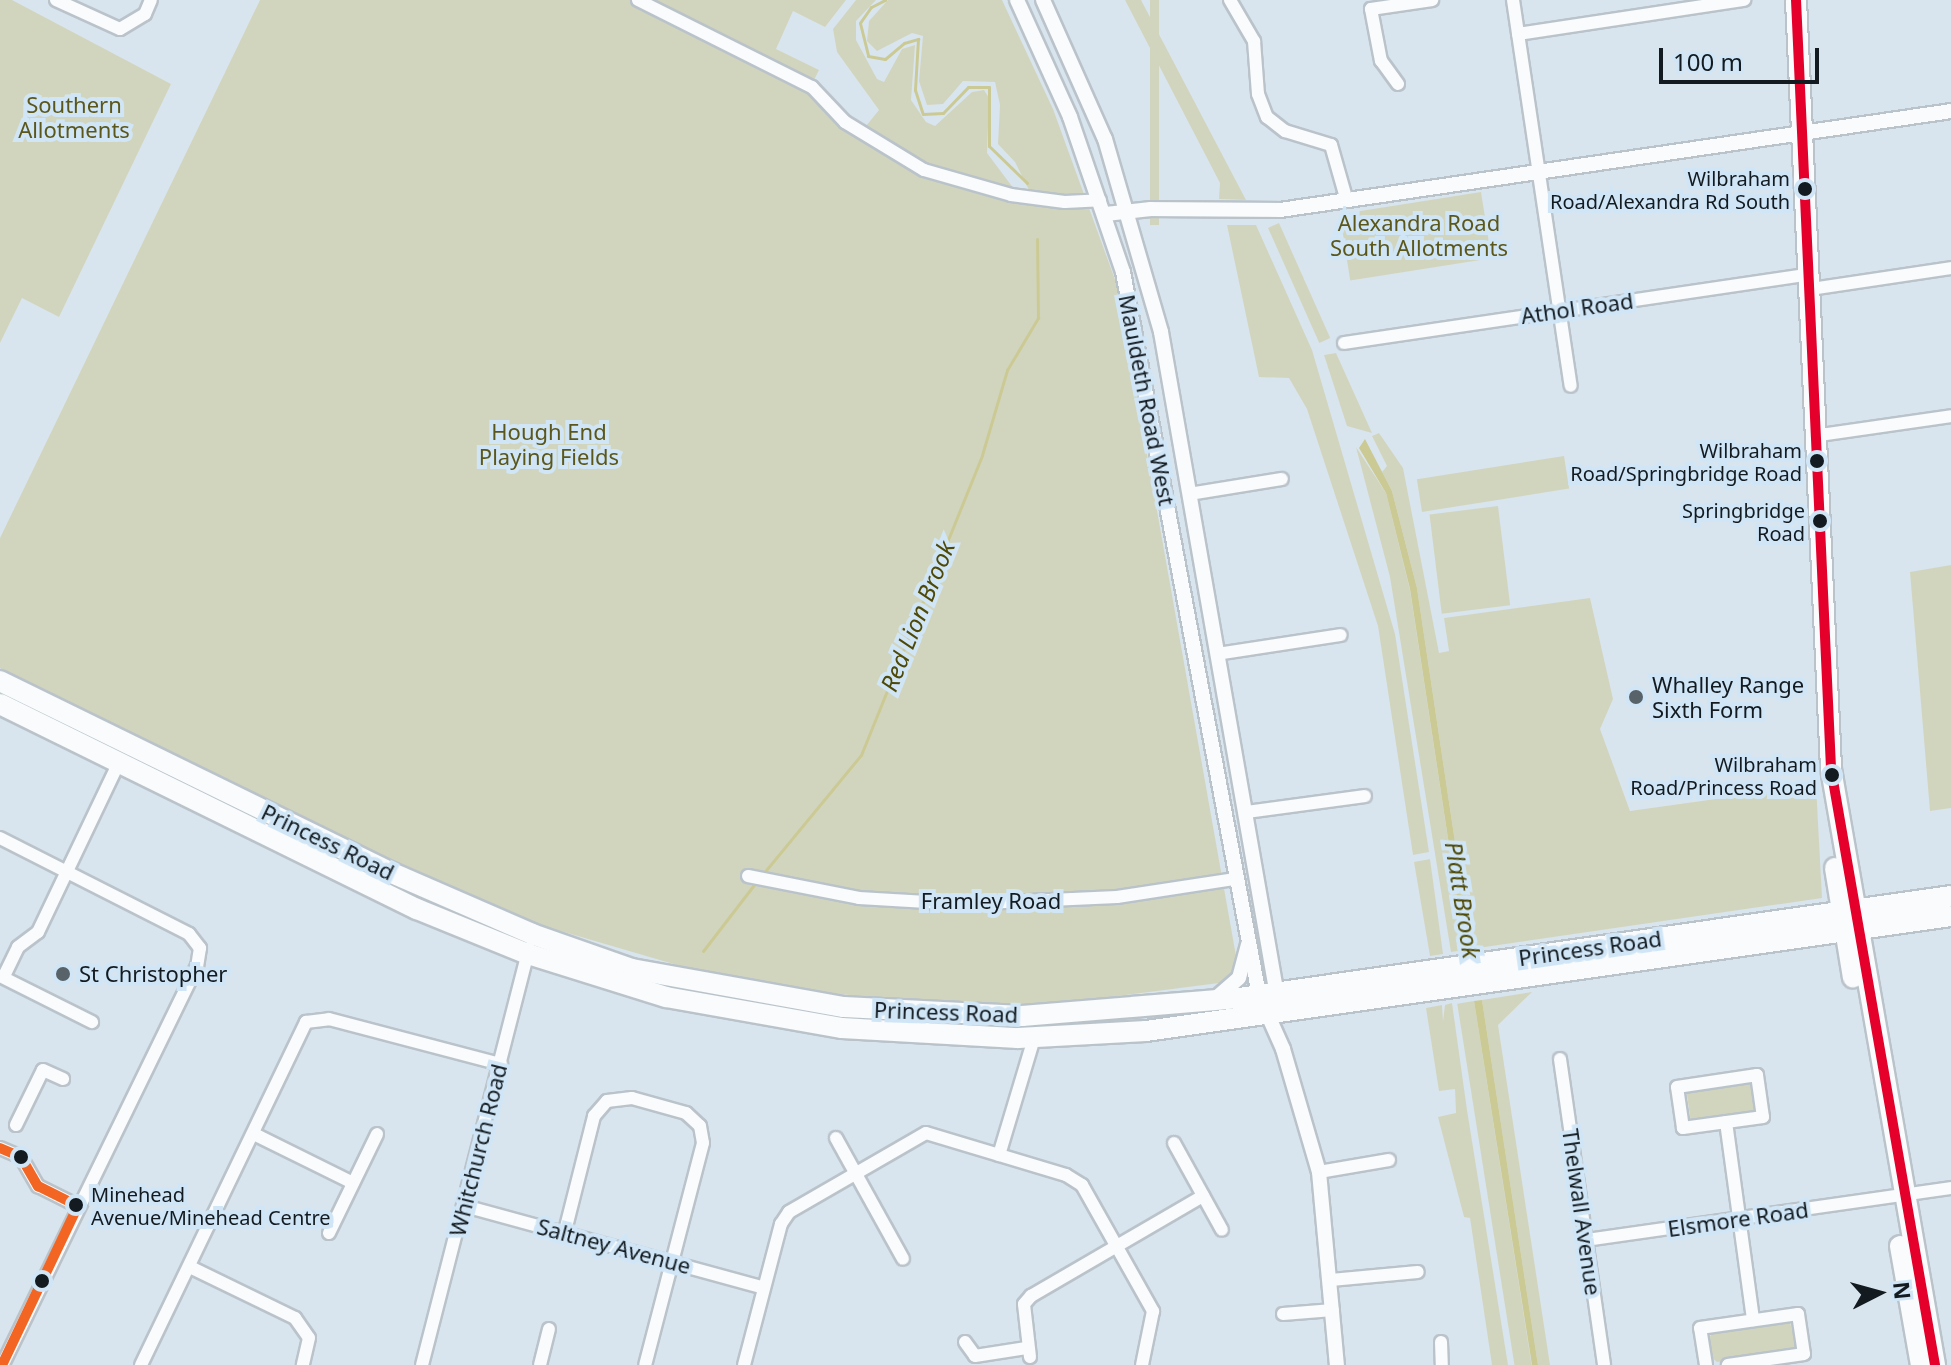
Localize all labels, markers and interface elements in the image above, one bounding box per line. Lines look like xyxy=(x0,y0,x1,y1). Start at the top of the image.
scale bar xyxy=(1663,32,1823,82)
text: 100 m xyxy=(1673,45,1743,78)
park label: Southern Allotments xyxy=(18,91,130,142)
place label: Wilbraham Road/Alexandra Rd South xyxy=(1550,166,1790,213)
marker: Wilbraham Road/Alexandra Rd South xyxy=(1797,181,1813,197)
park label: Alexandra Road South Allotments xyxy=(1330,209,1508,260)
street label: Athol Road xyxy=(1519,287,1635,329)
street label: Mauldeth Road West xyxy=(1114,292,1180,508)
park label: Hough End Playing Fields xyxy=(479,418,619,470)
place label: Wilbraham Road/Springbridge Road xyxy=(1570,438,1802,485)
marker: Wilbraham Road/Springbridge Road xyxy=(1809,453,1825,469)
place label: Springbridge Road xyxy=(1682,498,1805,545)
marker: Springbridge Road xyxy=(1812,513,1828,529)
water label: Red Lion Brook xyxy=(874,537,960,695)
place label: Whalley Range Sixth Form xyxy=(1652,671,1804,722)
marker: Whalley Range Sixth Form xyxy=(1627,688,1645,706)
place label: Wilbraham Road/Princess Road xyxy=(1630,752,1817,799)
marker: Wilbraham Road/Princess Road xyxy=(1824,767,1840,783)
street label: Princess Road xyxy=(257,799,399,885)
water label: Platt Brook xyxy=(1440,839,1486,961)
street label: Framley Road xyxy=(921,888,1061,914)
street label: Princess Road xyxy=(1517,925,1663,971)
place label: St Christopher xyxy=(79,961,227,987)
marker: St Christopher xyxy=(54,965,72,983)
street label: Princess Road xyxy=(873,996,1019,1028)
street label: Whitchurch Road xyxy=(444,1061,512,1239)
street label: Thelwall Avenue xyxy=(1557,1127,1607,1297)
unlabelled marker xyxy=(13,1149,29,1165)
place label: Minehead Avenue/Minehead Centre xyxy=(91,1182,331,1229)
street label: Elsmore Road xyxy=(1666,1196,1810,1242)
marker: Minehead Avenue/Minehead Centre xyxy=(68,1197,84,1213)
street label: Saltney Avenue xyxy=(534,1213,694,1279)
north arrow xyxy=(1839,1253,1919,1333)
unlabelled marker xyxy=(34,1273,50,1289)
text: N xyxy=(1887,1280,1919,1301)

